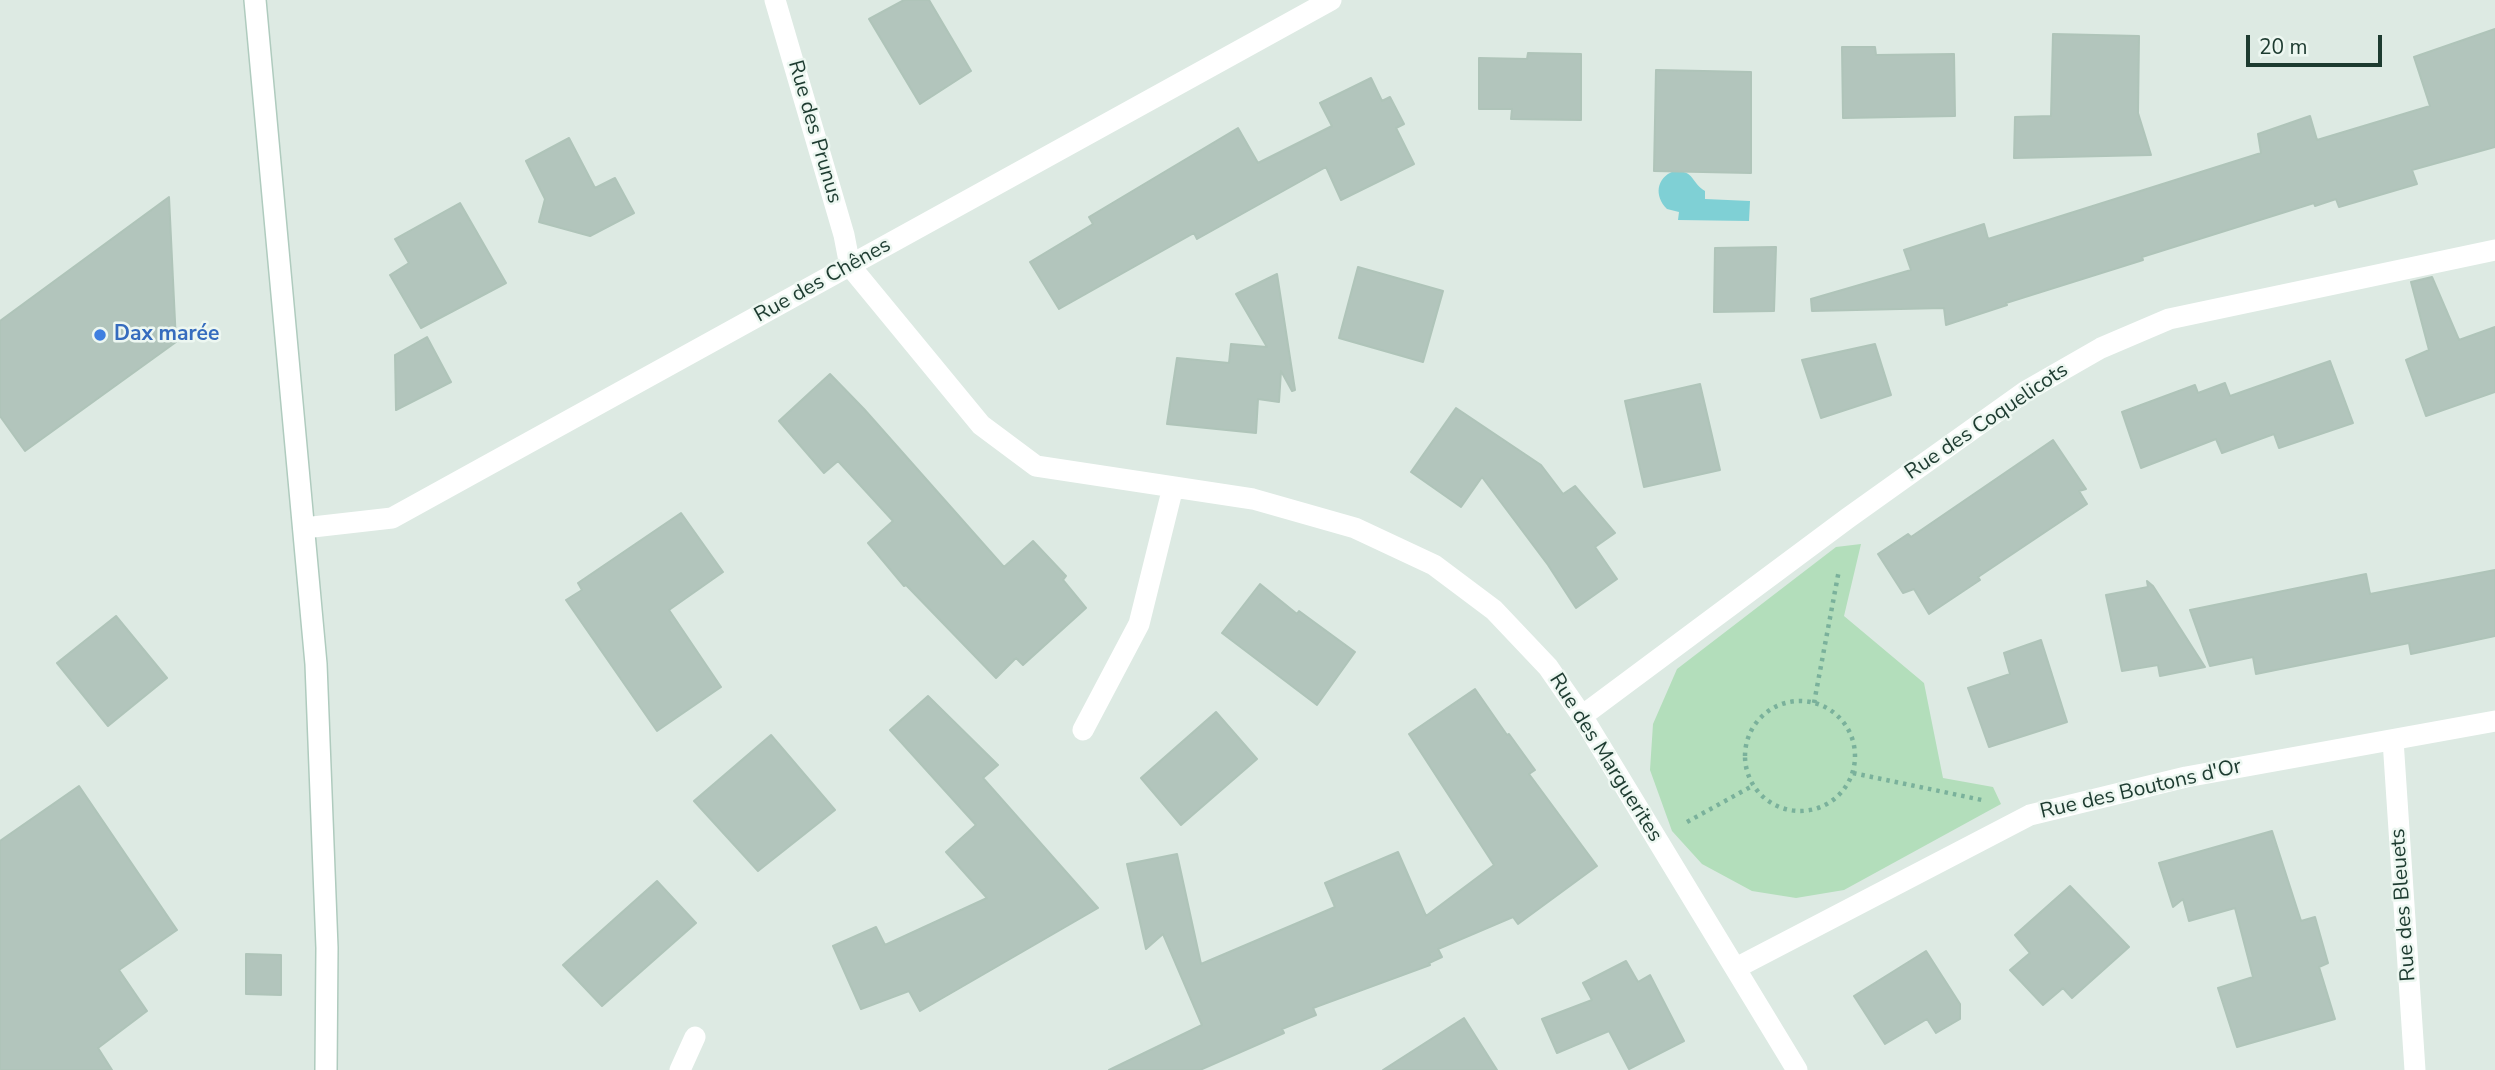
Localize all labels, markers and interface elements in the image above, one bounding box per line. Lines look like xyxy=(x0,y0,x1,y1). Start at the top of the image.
scale bar xyxy=(2250,21,2386,65)
text: 20 m xyxy=(2259,33,2308,61)
street label: Rue des Prunus xyxy=(782,58,846,206)
street label: Rue des Chênes xyxy=(751,233,895,329)
place label: Dax marée xyxy=(114,322,219,348)
marker: Dax marée xyxy=(92,327,108,343)
street label: Rue des Coquelicots xyxy=(1901,358,2073,486)
street label: Rue des Marguerites xyxy=(1543,669,1667,847)
street label: Rue des Boutons d'Or xyxy=(2038,755,2244,825)
street label: Rue des Bleuets xyxy=(2386,828,2422,982)

